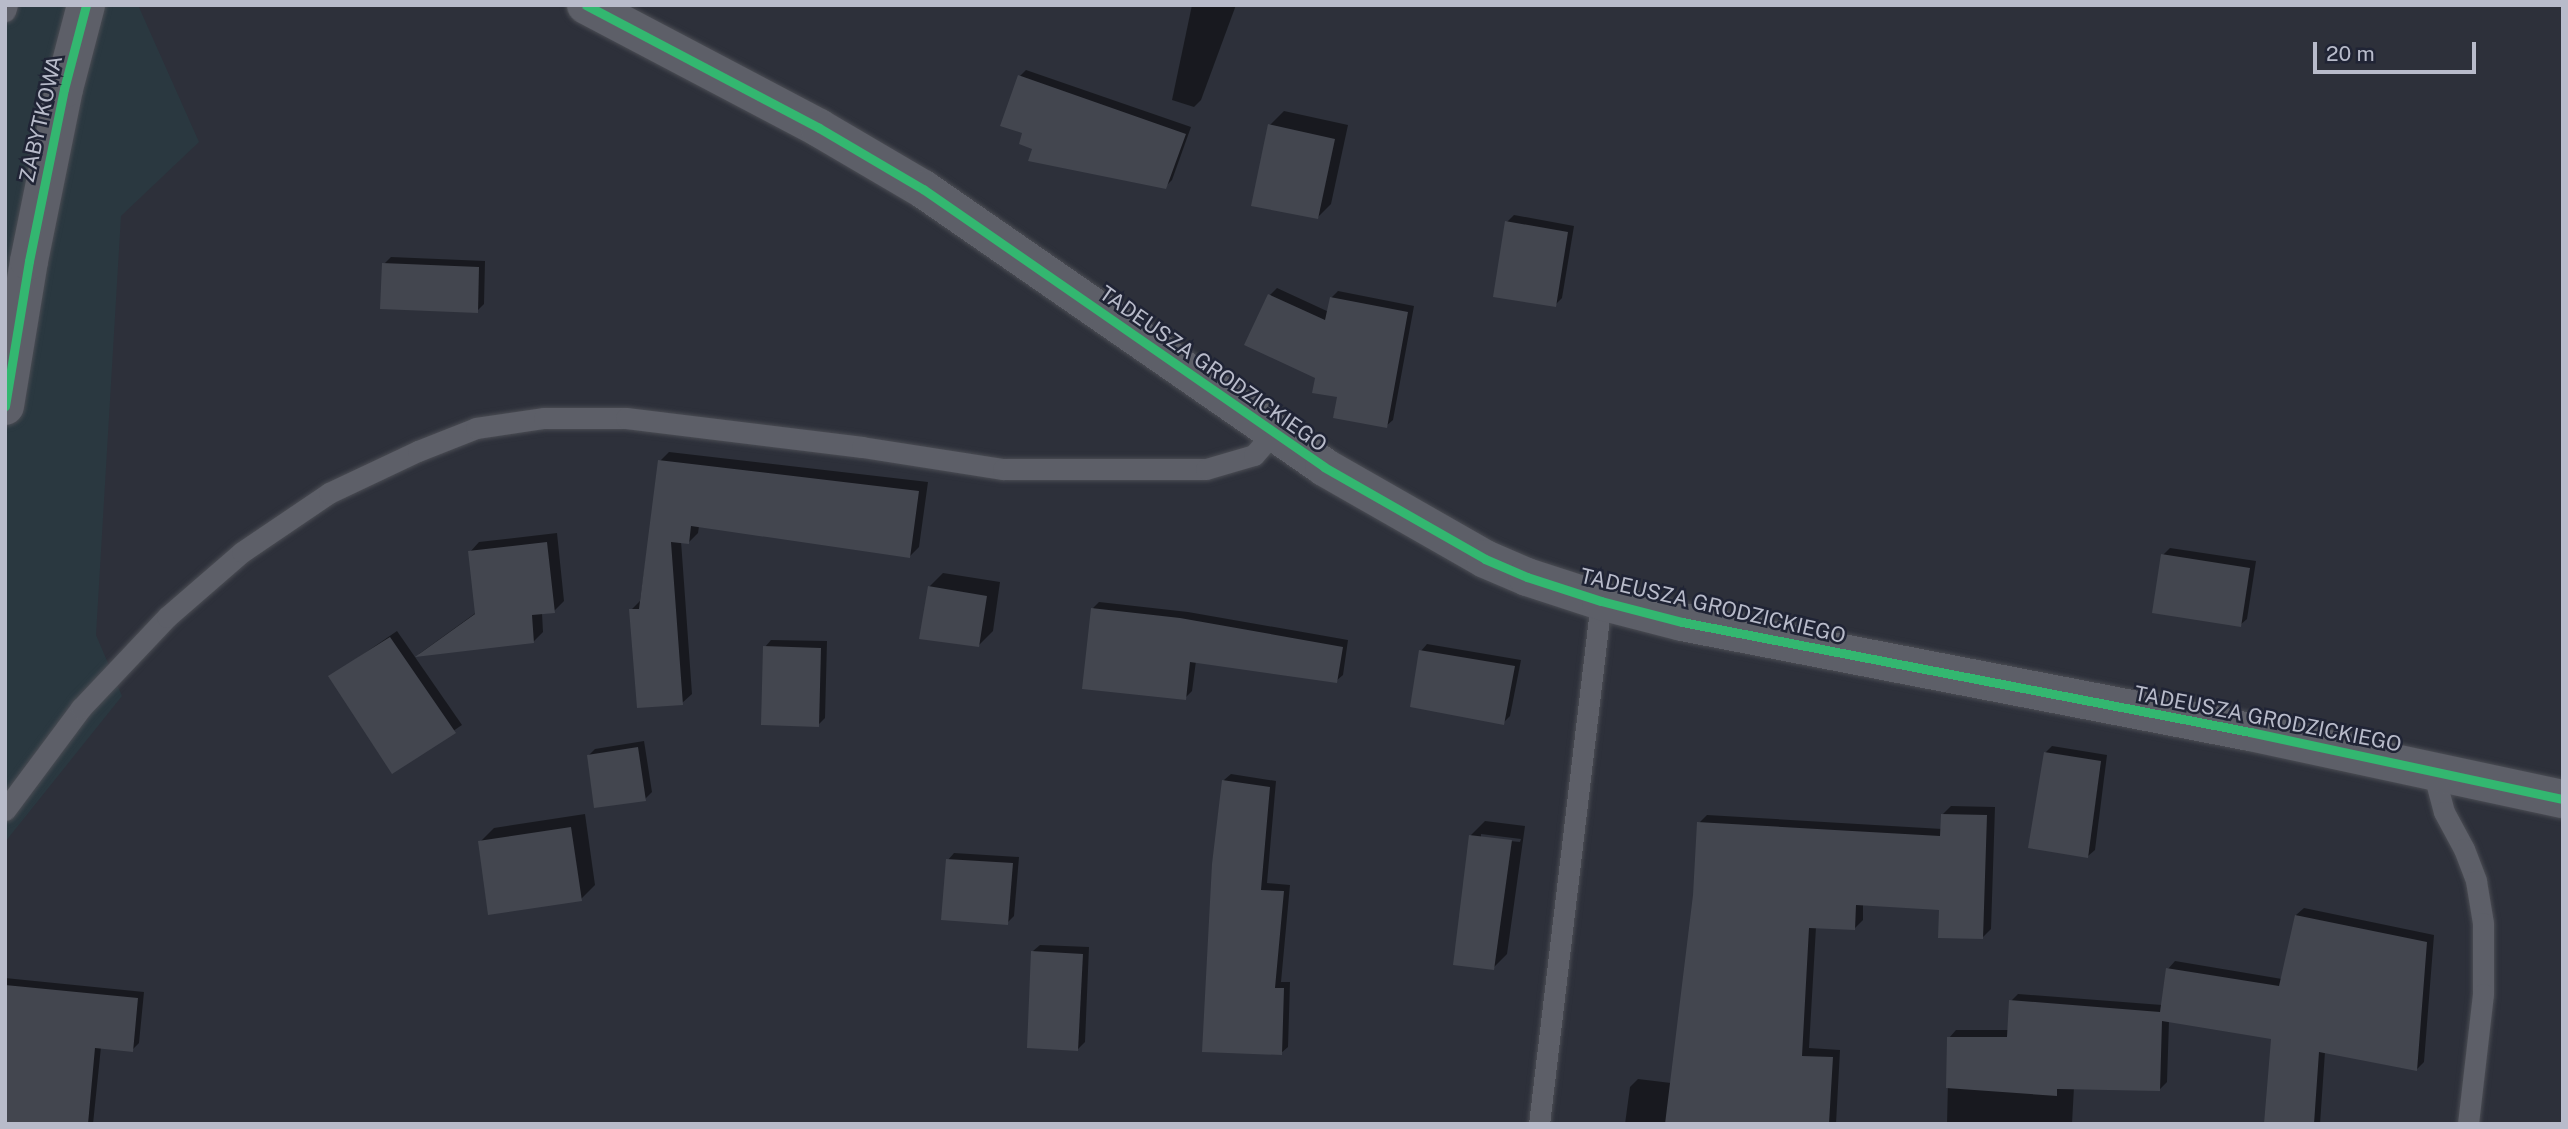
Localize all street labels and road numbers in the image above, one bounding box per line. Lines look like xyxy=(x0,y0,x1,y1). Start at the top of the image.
street label: ZABYTKOWA xyxy=(14,53,68,185)
street label: TADEUSZA GRODZICKIEGO xyxy=(1095,281,1331,457)
street label: TADEUSZA GRODZICKIEGO xyxy=(1578,563,1848,649)
street label: TADEUSZA GRODZICKIEGO xyxy=(2132,681,2404,757)

